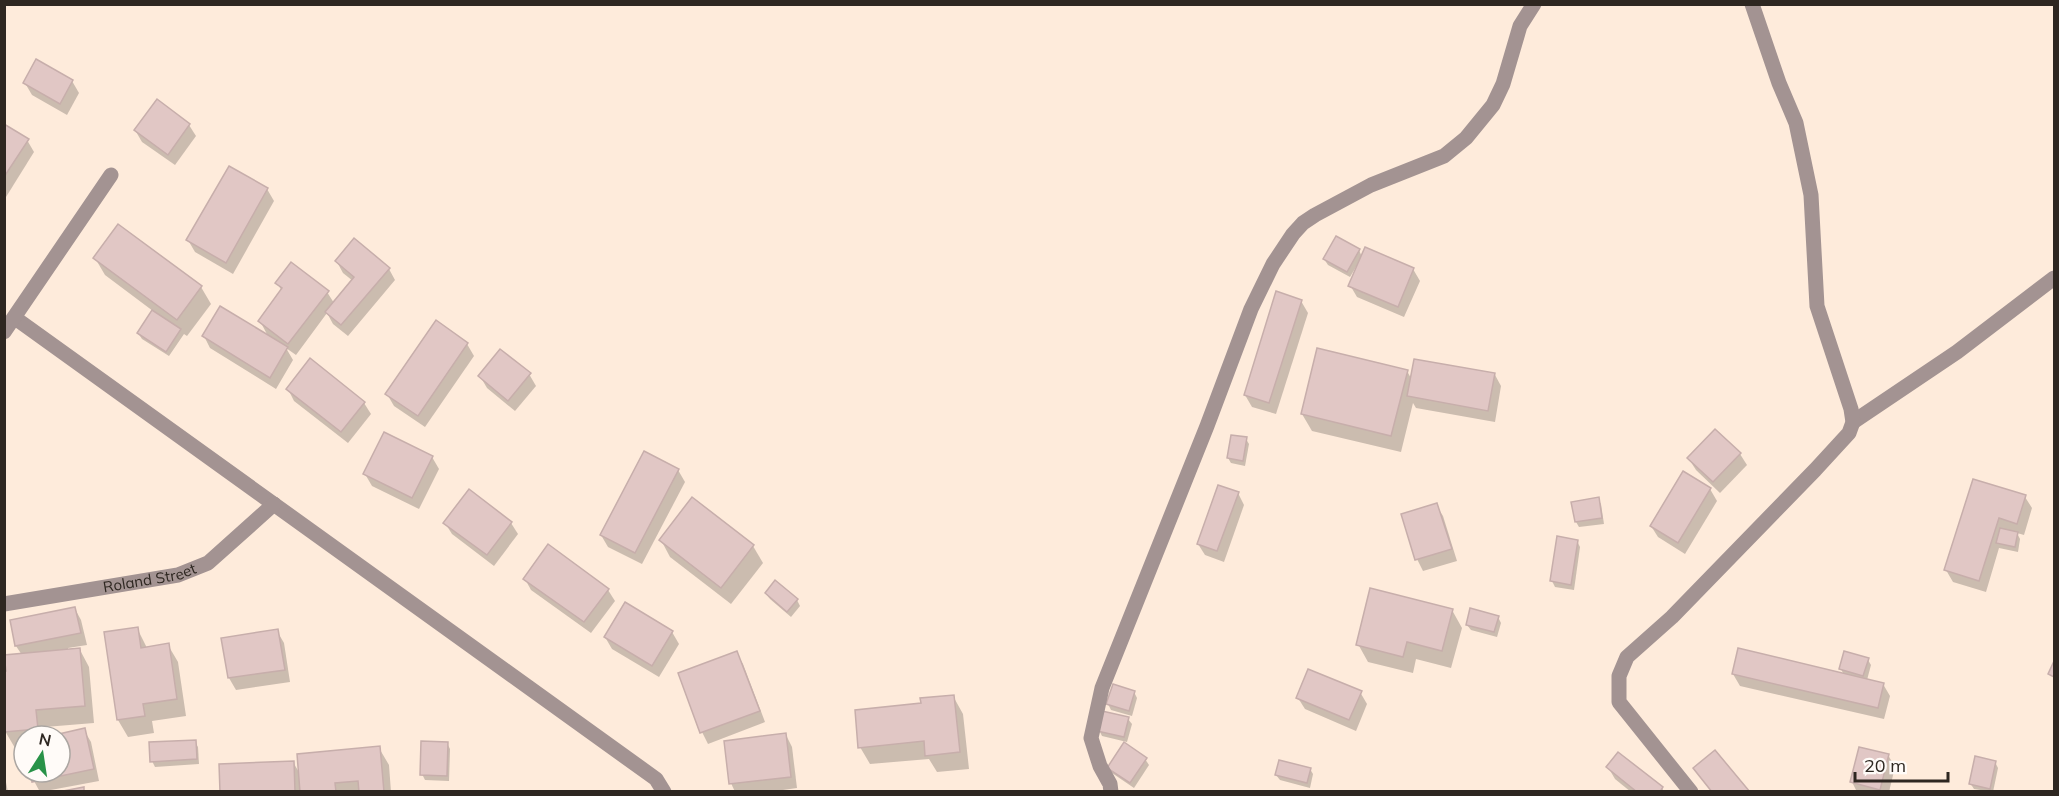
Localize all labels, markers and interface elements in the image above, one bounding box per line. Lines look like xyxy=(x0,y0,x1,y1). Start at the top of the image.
street label: Roland Street xyxy=(102,559,199,596)
north arrow xyxy=(12,724,72,784)
text: N xyxy=(37,728,53,750)
scale bar xyxy=(1855,745,1948,783)
text: 20 m xyxy=(1864,754,1906,777)

